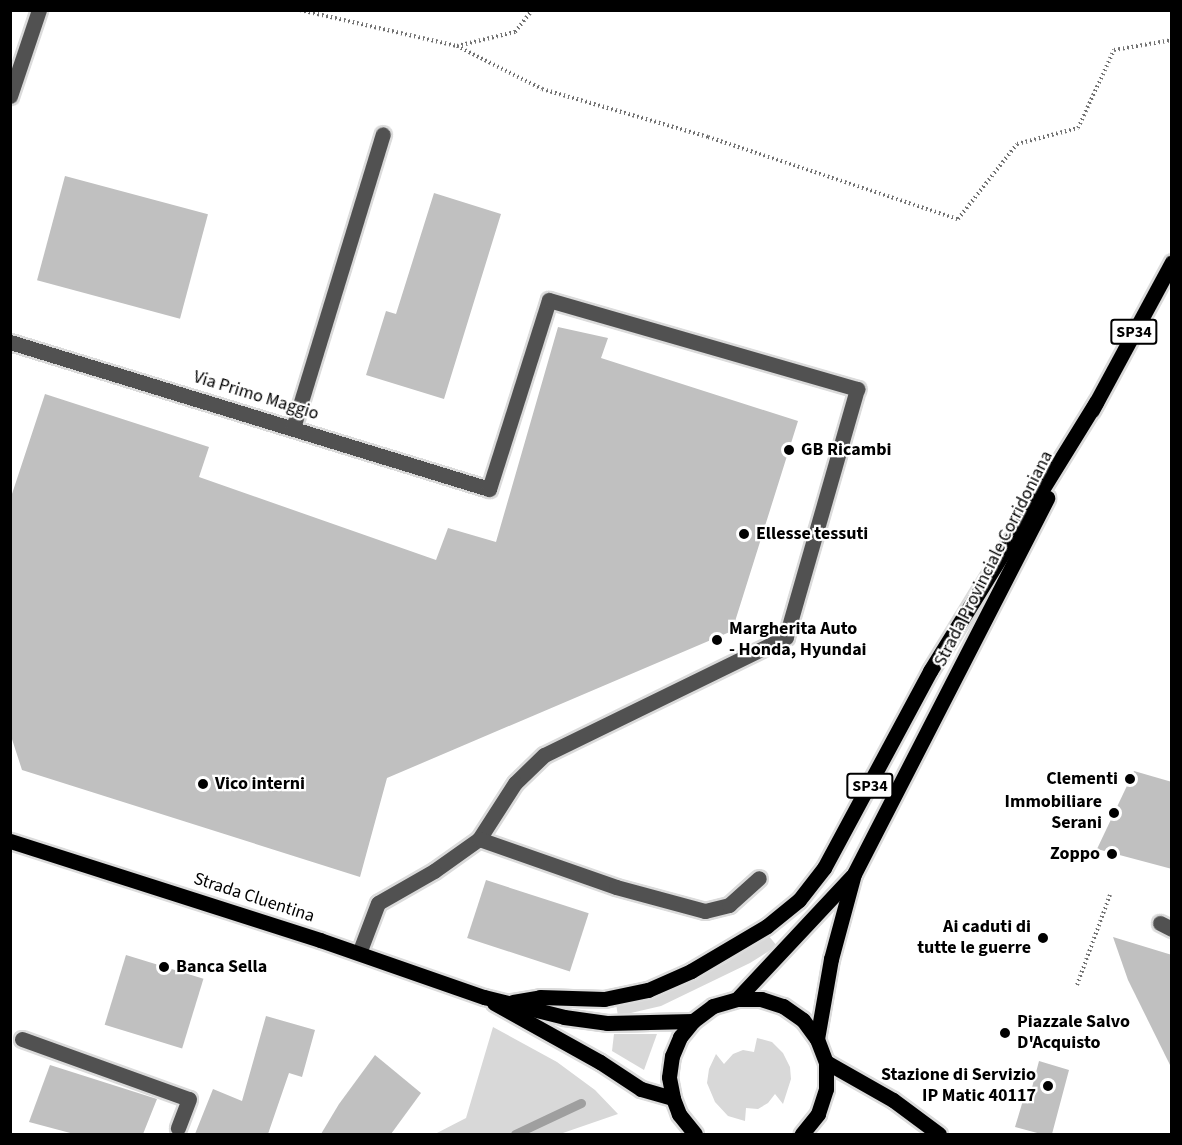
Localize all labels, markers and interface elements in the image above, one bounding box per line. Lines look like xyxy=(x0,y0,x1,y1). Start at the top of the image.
road number: SP34 xyxy=(1110,319,1158,345)
street label: Via Primo Maggio xyxy=(191,367,321,425)
place label: GB Ricambi xyxy=(801,439,891,461)
marker: GB Ricambi xyxy=(782,443,796,457)
street label: Strada Provinciale Corridoniana xyxy=(930,448,1058,670)
place label: Ellesse tessuti xyxy=(756,523,868,545)
marker: Ellesse tessuti xyxy=(737,527,751,541)
place label: Margherita Auto - Honda, Hyundai xyxy=(729,619,867,662)
marker: Margherita Auto - Honda, Hyundai xyxy=(710,633,724,647)
place label: Clementi xyxy=(1046,768,1118,790)
marker: Clementi xyxy=(1123,772,1137,786)
place label: Vico interni xyxy=(215,773,305,795)
road number: SP34 xyxy=(846,773,894,799)
marker: Vico interni xyxy=(196,777,210,791)
place label: Immobiliare Serani xyxy=(1005,792,1102,834)
marker: Immobiliare Serani xyxy=(1107,806,1121,820)
place label: Zoppo xyxy=(1050,843,1100,865)
marker: Zoppo xyxy=(1105,847,1119,861)
street label: Strada Cluentina xyxy=(191,868,317,928)
place label: Ai caduti di tutte le guerre xyxy=(917,917,1031,960)
marker: Ai caduti di tutte le guerre xyxy=(1036,931,1050,945)
place label: Banca Sella xyxy=(176,956,267,978)
marker: Banca Sella xyxy=(157,960,171,974)
place label: Piazzale Salvo D'Acquisto xyxy=(1017,1012,1130,1054)
marker: Piazzale Salvo D'Acquisto xyxy=(998,1026,1012,1040)
place label: Stazione di Servizio IP Matic 40117 xyxy=(881,1065,1036,1108)
marker: Stazione di Servizio IP Matic 40117 xyxy=(1041,1079,1055,1093)

